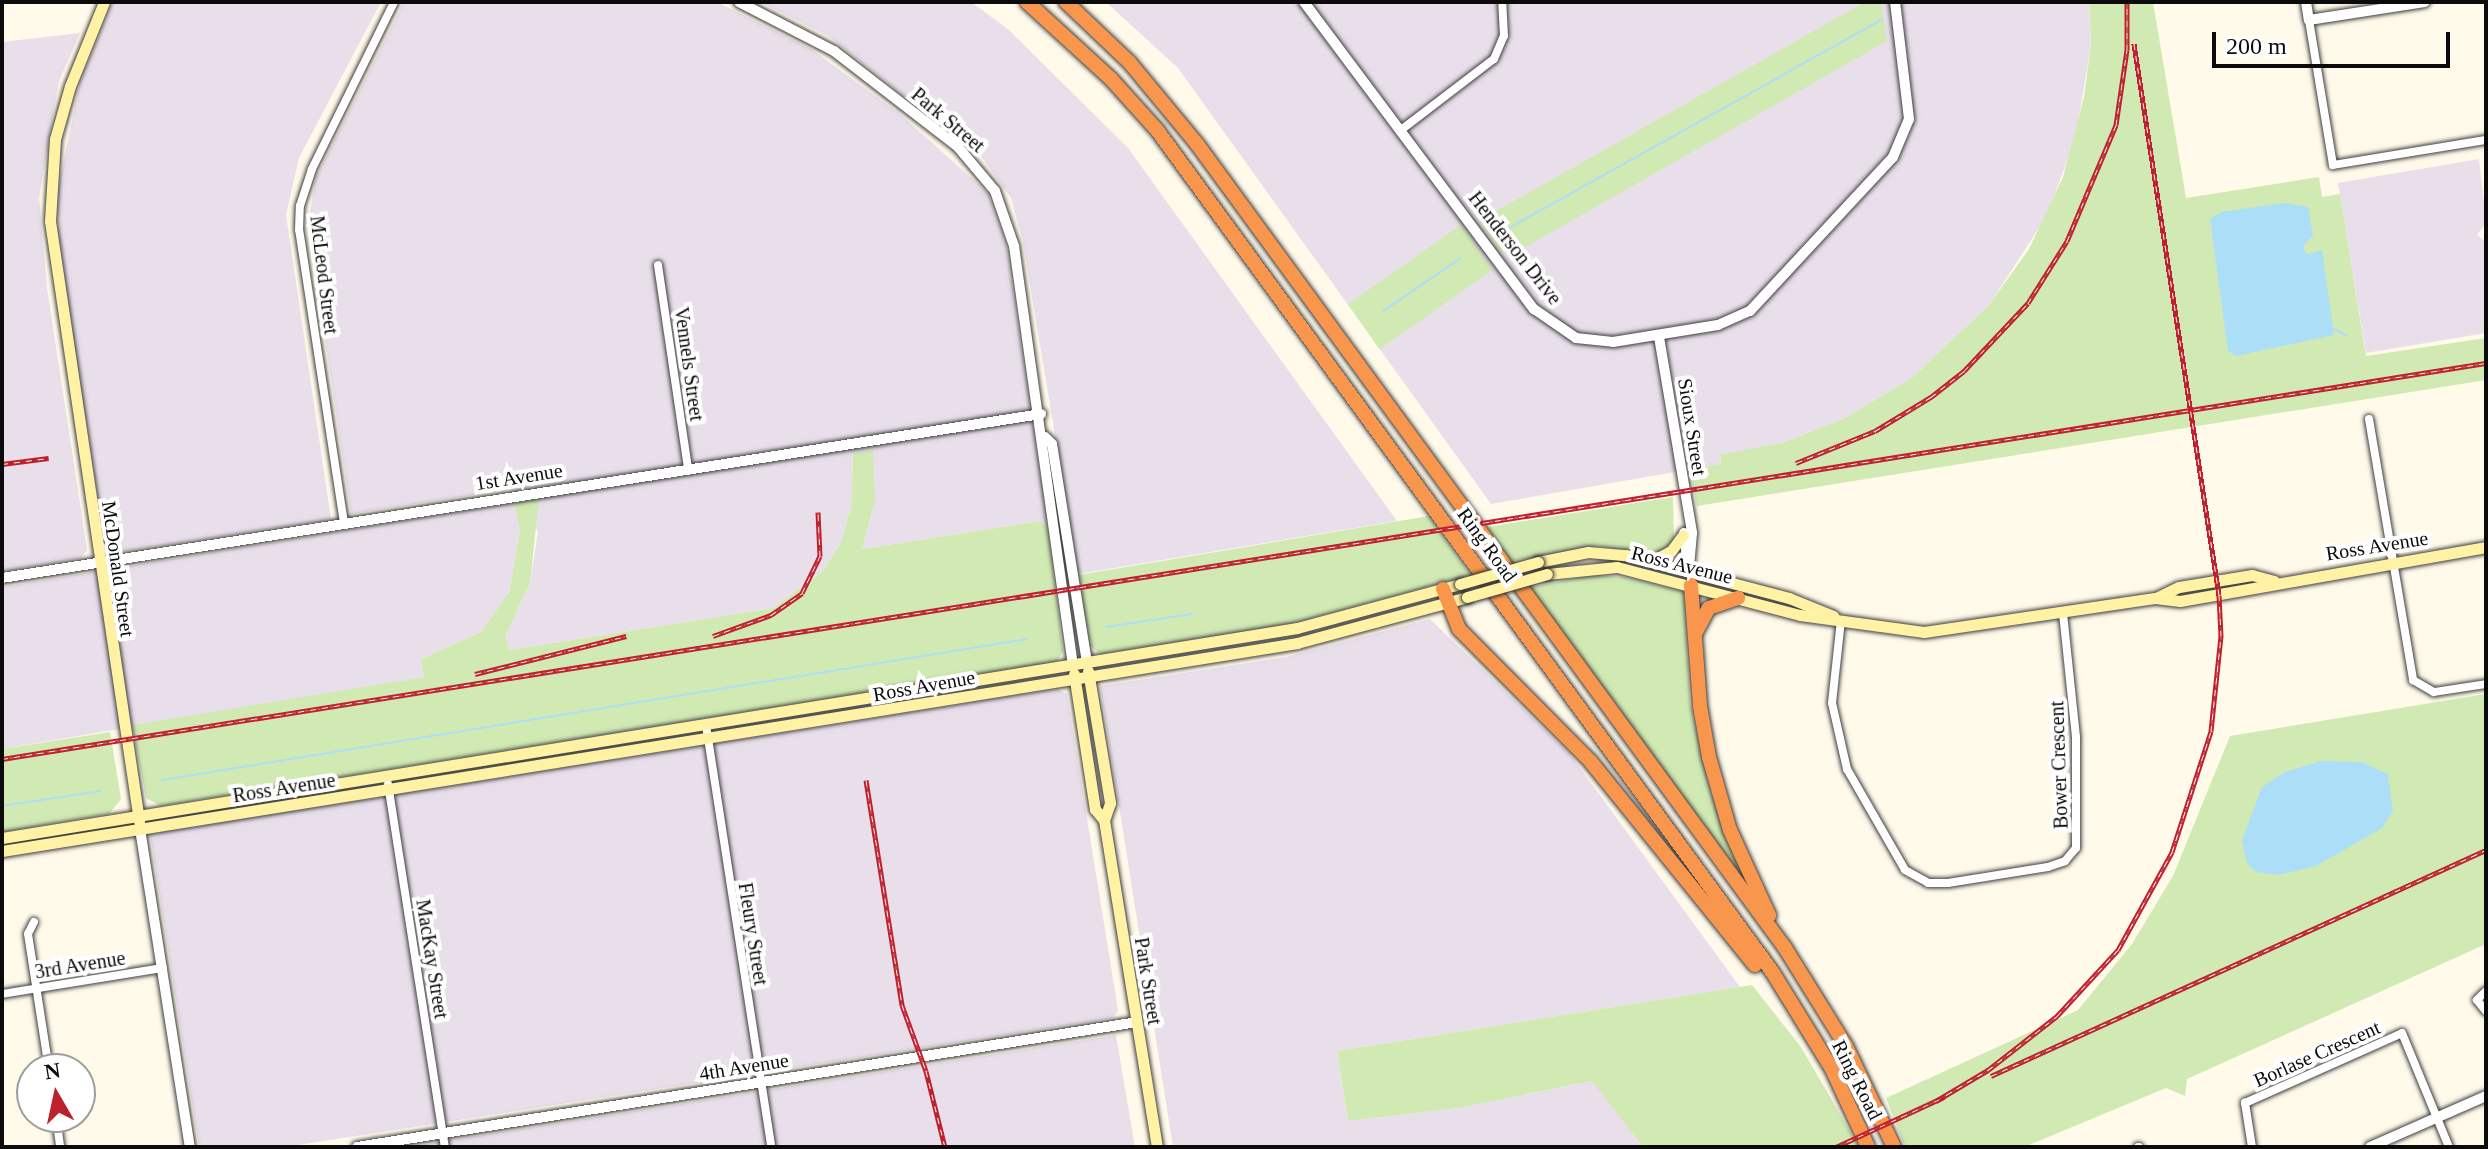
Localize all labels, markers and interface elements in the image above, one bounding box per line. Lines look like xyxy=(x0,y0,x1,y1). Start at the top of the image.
scale bar xyxy=(2216,16,2454,66)
text: 200 m xyxy=(2226,33,2287,59)
street label: Park Street xyxy=(906,82,990,158)
street label: Henderson Drive xyxy=(1463,187,1567,309)
street label: McLeod Street xyxy=(305,214,343,336)
street label: Vennels Street xyxy=(669,305,709,423)
street label: Sioux Street xyxy=(1672,377,1712,477)
street label: 1st Avenue xyxy=(473,458,565,496)
street label: McDonald Street xyxy=(97,499,139,639)
street label: Ring Road xyxy=(1452,503,1522,587)
street label: Ross Avenue xyxy=(2323,526,2431,566)
street label: Ross Avenue xyxy=(1628,541,1736,589)
street label: Ross Avenue xyxy=(870,665,978,707)
street label: Bower Crescent xyxy=(2045,700,2073,830)
street label: Ross Avenue xyxy=(230,768,338,808)
street label: Fleury Street xyxy=(733,881,773,987)
street label: MacKay Street xyxy=(411,898,453,1020)
street label: Park Street xyxy=(1129,936,1167,1026)
street label: 3rd Avenue xyxy=(33,946,127,984)
street label: Borlase Crescent xyxy=(2250,1015,2384,1093)
street label: Ring Road xyxy=(1827,1036,1887,1124)
street label: 4th Avenue xyxy=(697,1048,791,1086)
north arrow xyxy=(16,1053,96,1133)
text: N xyxy=(43,1057,62,1084)

